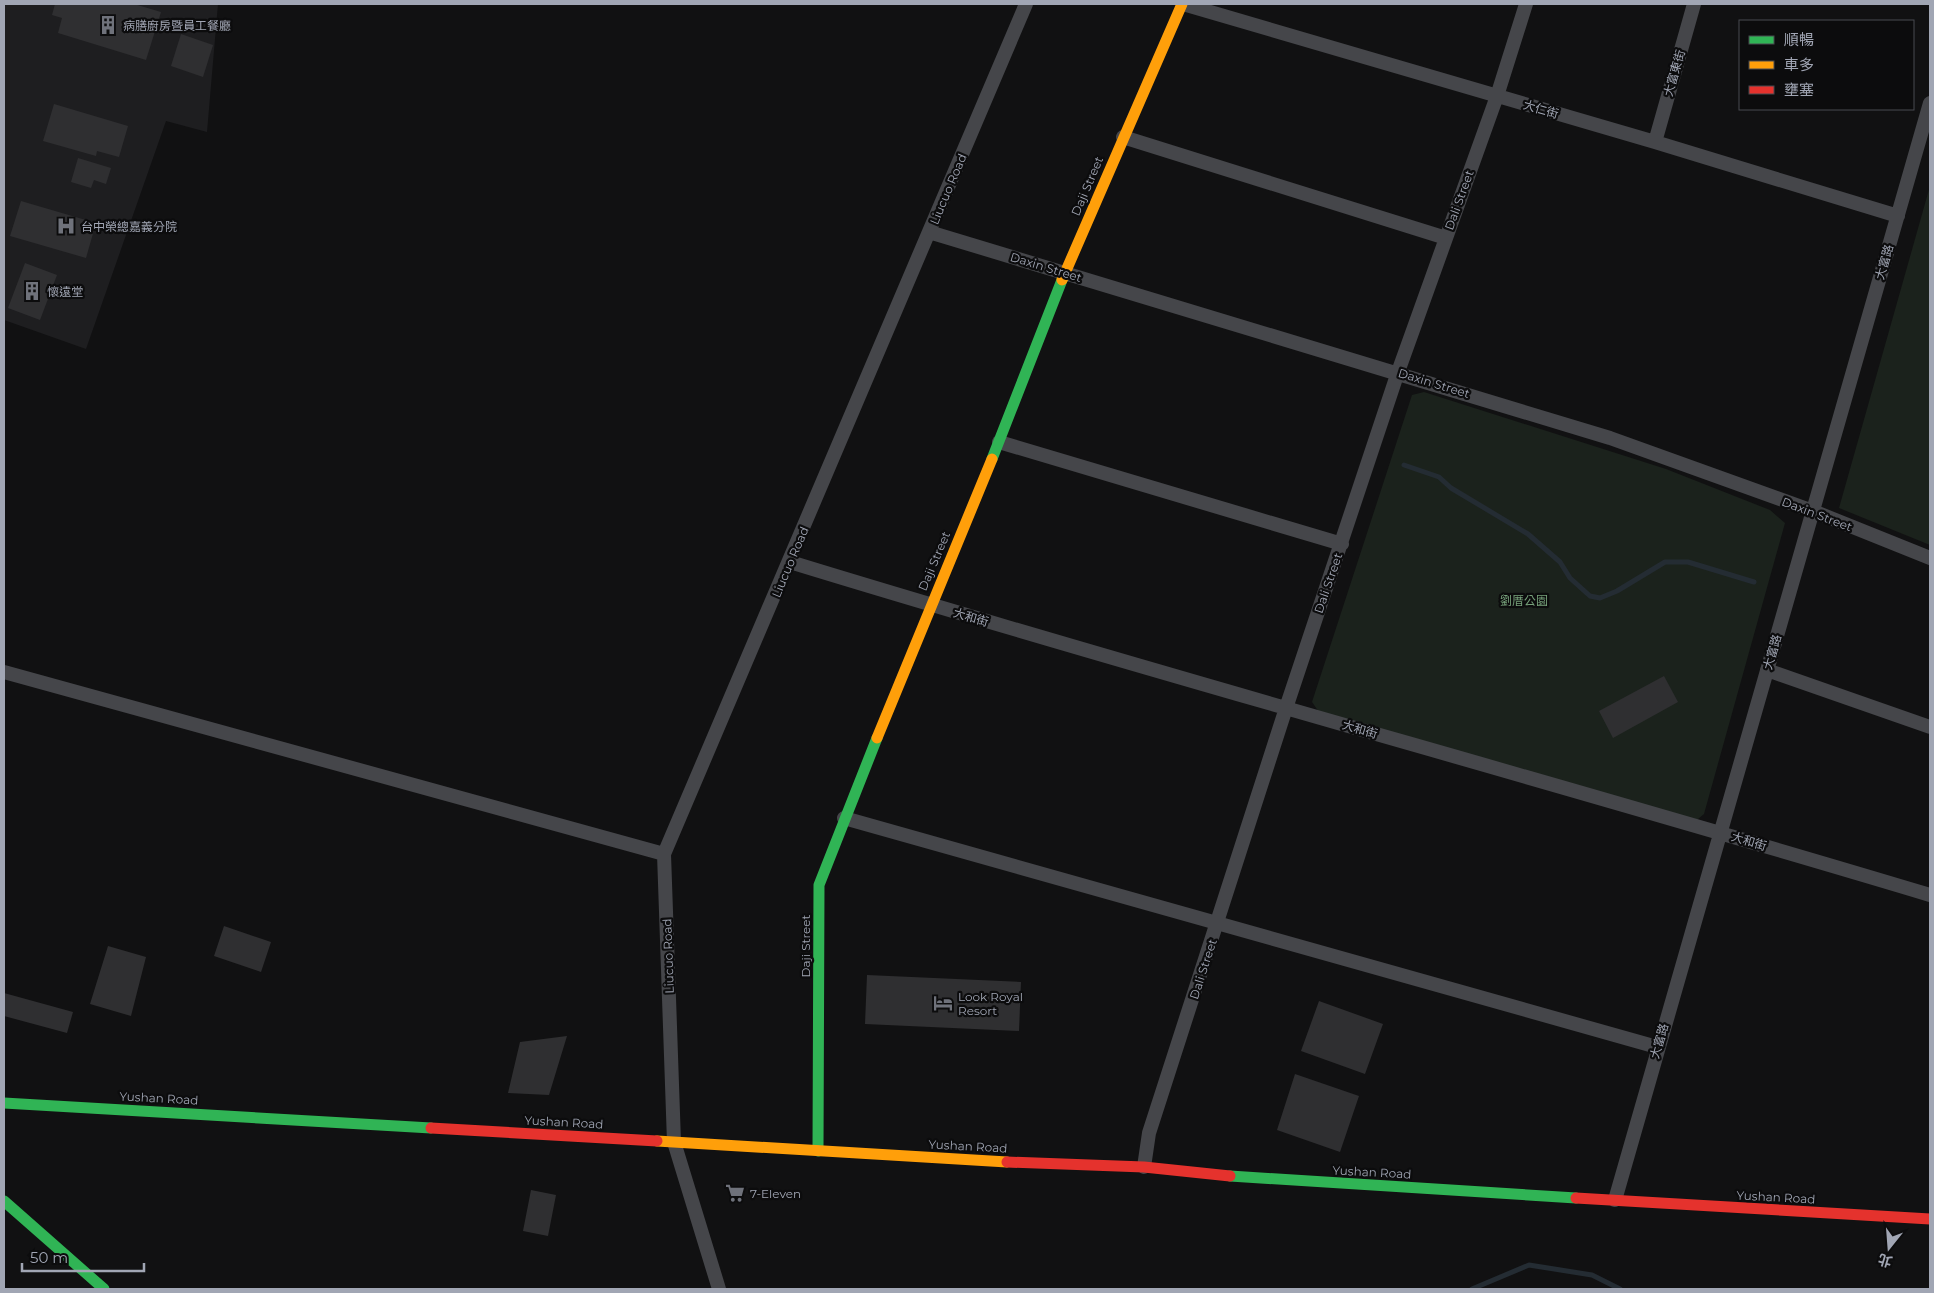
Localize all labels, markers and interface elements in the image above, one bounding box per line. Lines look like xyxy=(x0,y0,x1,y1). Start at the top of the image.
building icon: 病膳廚房暨員工餐廳 xyxy=(97,14,119,36)
place label: 病膳廚房暨員工餐廳 xyxy=(123,18,231,33)
legend xyxy=(1739,20,1914,110)
text: 順暢 xyxy=(1784,30,1814,49)
street label: 大富東街 xyxy=(1660,48,1688,98)
text: 車多 xyxy=(1784,55,1814,74)
text: 壅塞 xyxy=(1784,80,1814,99)
street label: 大仁街 xyxy=(1522,97,1560,121)
street label: Liucuo Road xyxy=(926,151,970,227)
street label: Daji Street xyxy=(1068,154,1106,218)
street label: Dali Street xyxy=(1441,168,1477,232)
hospital icon: 台中榮總嘉義分院 xyxy=(55,215,77,237)
place label: 台中榮總嘉義分院 xyxy=(81,219,177,234)
street label: 大富路 xyxy=(1872,243,1896,281)
street label: Daxin Street xyxy=(1008,249,1084,285)
building icon: 懷遠堂 xyxy=(21,280,43,302)
place label: 懷遠堂 xyxy=(47,284,83,299)
street label: Daxin Street xyxy=(1396,365,1472,401)
street label: Daxin Street xyxy=(1780,494,1854,534)
street label: Liucuo Road xyxy=(768,524,812,600)
street label: Daji Street xyxy=(915,529,953,593)
street label: Dali Street xyxy=(1311,551,1345,615)
park label: 劉厝公園 xyxy=(1500,593,1548,608)
street label: 大和街 xyxy=(952,605,990,629)
street label: 大富路 xyxy=(1760,633,1784,671)
street label: 大和街 xyxy=(1341,717,1379,741)
street label: 大和街 xyxy=(1730,829,1768,853)
street label: Daji Street xyxy=(798,914,813,977)
street label: Liucuo Road xyxy=(659,918,677,994)
street label: Dali Street xyxy=(1186,937,1220,1001)
place label: Look Royal Resort xyxy=(958,989,1023,1018)
hotel icon: Look Royal Resort xyxy=(932,992,954,1014)
street label: 大富路 xyxy=(1647,1022,1671,1060)
street label: Yushan Road xyxy=(119,1088,199,1108)
street label: Yushan Road xyxy=(524,1112,604,1132)
street label: Yushan Road xyxy=(928,1136,1008,1156)
street label: Yushan Road xyxy=(1332,1162,1412,1182)
supermarket icon: 7-Eleven xyxy=(724,1182,746,1204)
place label: 7-Eleven xyxy=(750,1186,801,1201)
street label: Yushan Road xyxy=(1736,1187,1816,1207)
north arrow xyxy=(1864,1223,1914,1273)
scale bar xyxy=(22,1240,145,1272)
text: 50 m xyxy=(30,1248,68,1267)
text: 北 xyxy=(1876,1250,1895,1271)

